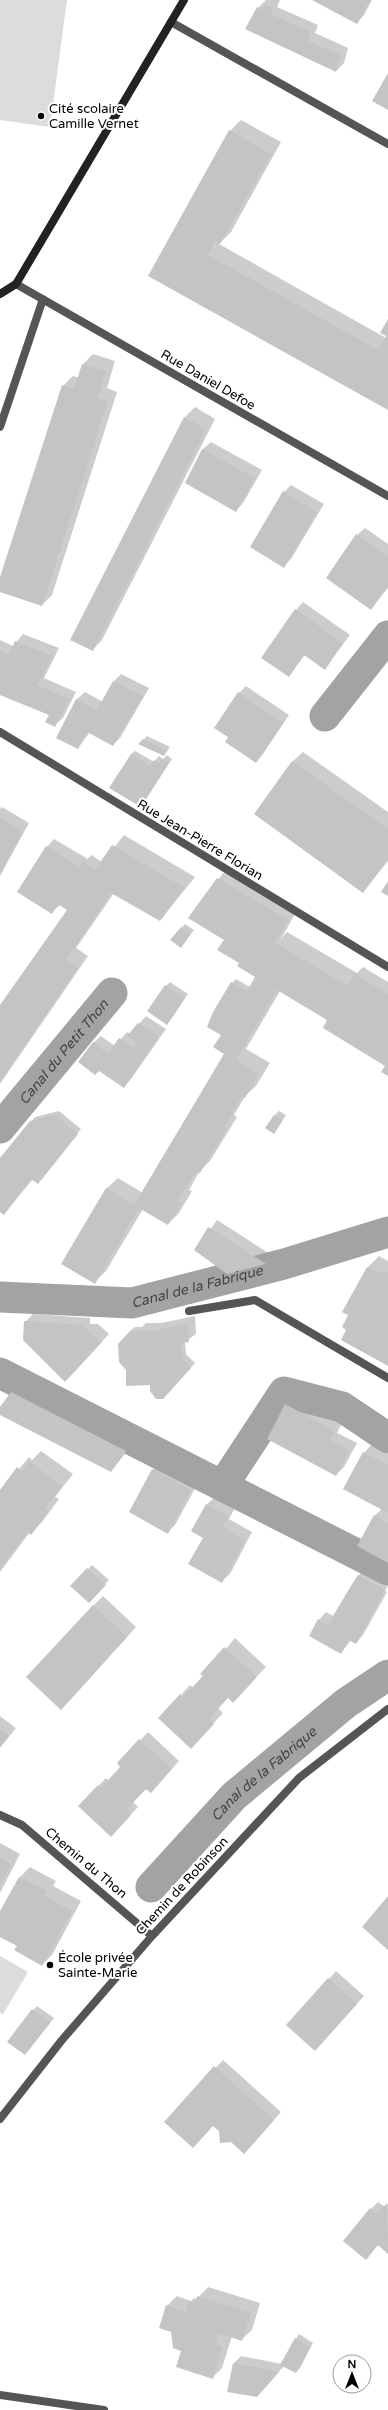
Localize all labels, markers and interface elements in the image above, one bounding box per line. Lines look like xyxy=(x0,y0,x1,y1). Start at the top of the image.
place label: Cité scolaire Camille Vernet xyxy=(49,101,139,132)
marker: Cité scolaire Camille Vernet xyxy=(36,111,46,121)
street label: Rue Daniel Defoe xyxy=(158,346,258,414)
street label: Rue Jean-Pierre Florian xyxy=(134,796,266,884)
water label: Canal du Petit Thon xyxy=(15,996,112,1108)
water label: Canal de la Fabrique xyxy=(129,1261,265,1311)
water label: Canal de la Fabrique xyxy=(207,1722,320,1824)
street label: Chemin du Thon xyxy=(42,1824,130,1902)
street label: Chemin de Robinson xyxy=(132,1834,232,1938)
place label: École privée Sainte-Marie xyxy=(58,1950,137,1981)
marker: École privée Sainte-Marie xyxy=(45,1960,55,1970)
north arrow xyxy=(332,2354,372,2394)
text: N xyxy=(348,2358,356,2371)

